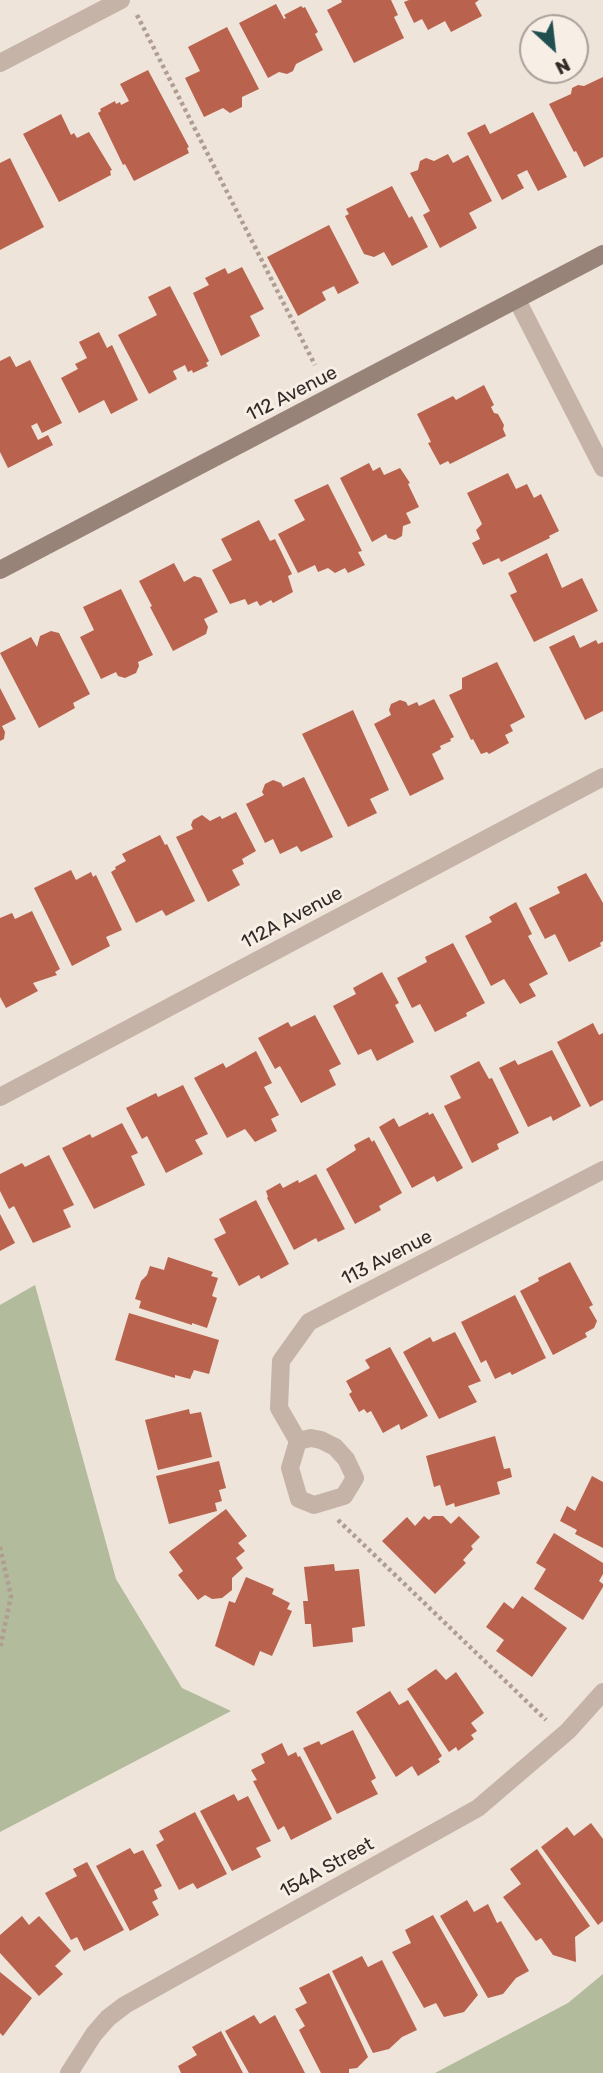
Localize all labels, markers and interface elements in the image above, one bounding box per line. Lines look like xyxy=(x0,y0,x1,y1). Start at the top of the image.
north arrow xyxy=(519,14,589,84)
text: N xyxy=(552,53,574,80)
street label: 112 Avenue xyxy=(243,361,341,427)
street label: 112A Avenue xyxy=(237,882,347,954)
street label: 113 Avenue xyxy=(338,1225,436,1291)
street label: 154A Street xyxy=(276,1833,378,1903)

